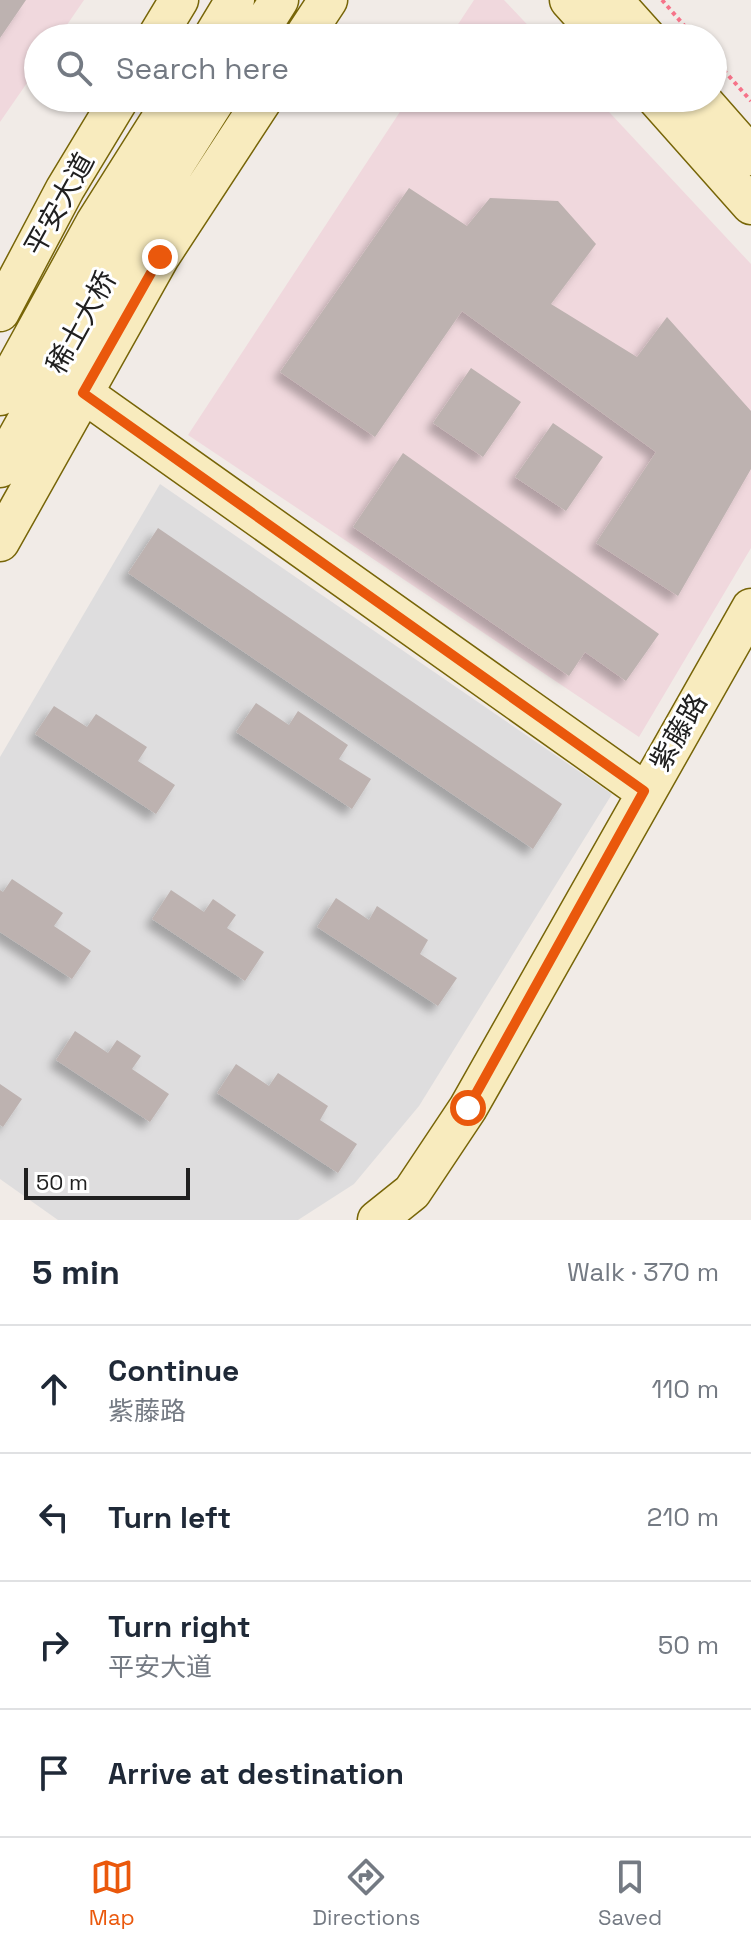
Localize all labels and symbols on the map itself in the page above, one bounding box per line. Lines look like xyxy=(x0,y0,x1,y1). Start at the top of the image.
street label: 平安大道 xyxy=(16,146,102,262)
route end xyxy=(142,239,178,275)
street label: 稀土大桥 xyxy=(38,264,124,380)
street label: 紫藤路 xyxy=(641,687,715,777)
route start xyxy=(450,1090,486,1126)
scale bar xyxy=(24,1164,190,1200)

